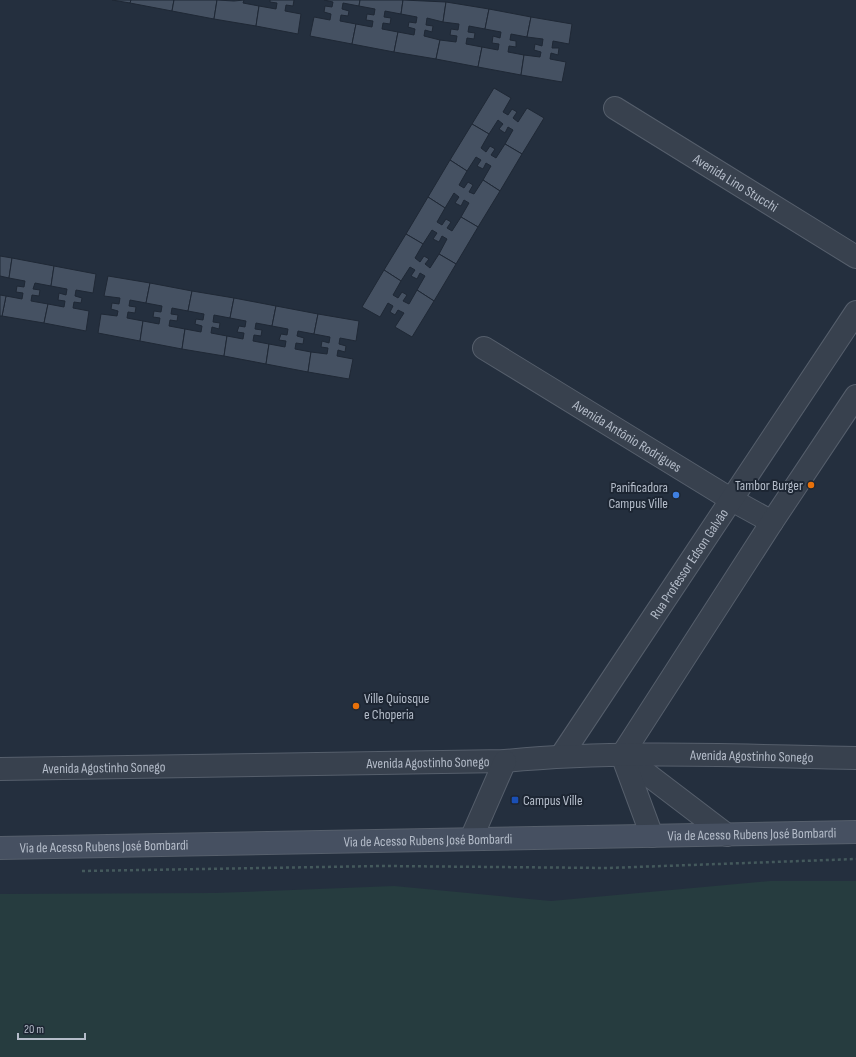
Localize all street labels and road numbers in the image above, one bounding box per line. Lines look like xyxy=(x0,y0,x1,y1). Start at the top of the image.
street label: Avenida Lino Stucchi xyxy=(689,150,781,216)
street label: Avenida Antônio Rodrigues xyxy=(569,396,685,476)
street label: Rua Professor Edson Galvão xyxy=(647,505,732,622)
street label: Avenida Agostinho Sonego xyxy=(689,747,814,766)
street label: Avenida Agostinho Sonego xyxy=(365,753,490,772)
street label: Avenida Agostinho Sonego xyxy=(41,758,166,777)
street label: Via de Acesso Rubens José Bombardi xyxy=(667,824,836,845)
street label: Via de Acesso Rubens José Bombardi xyxy=(343,830,512,851)
street label: Via de Acesso Rubens José Bombardi xyxy=(19,836,189,857)

